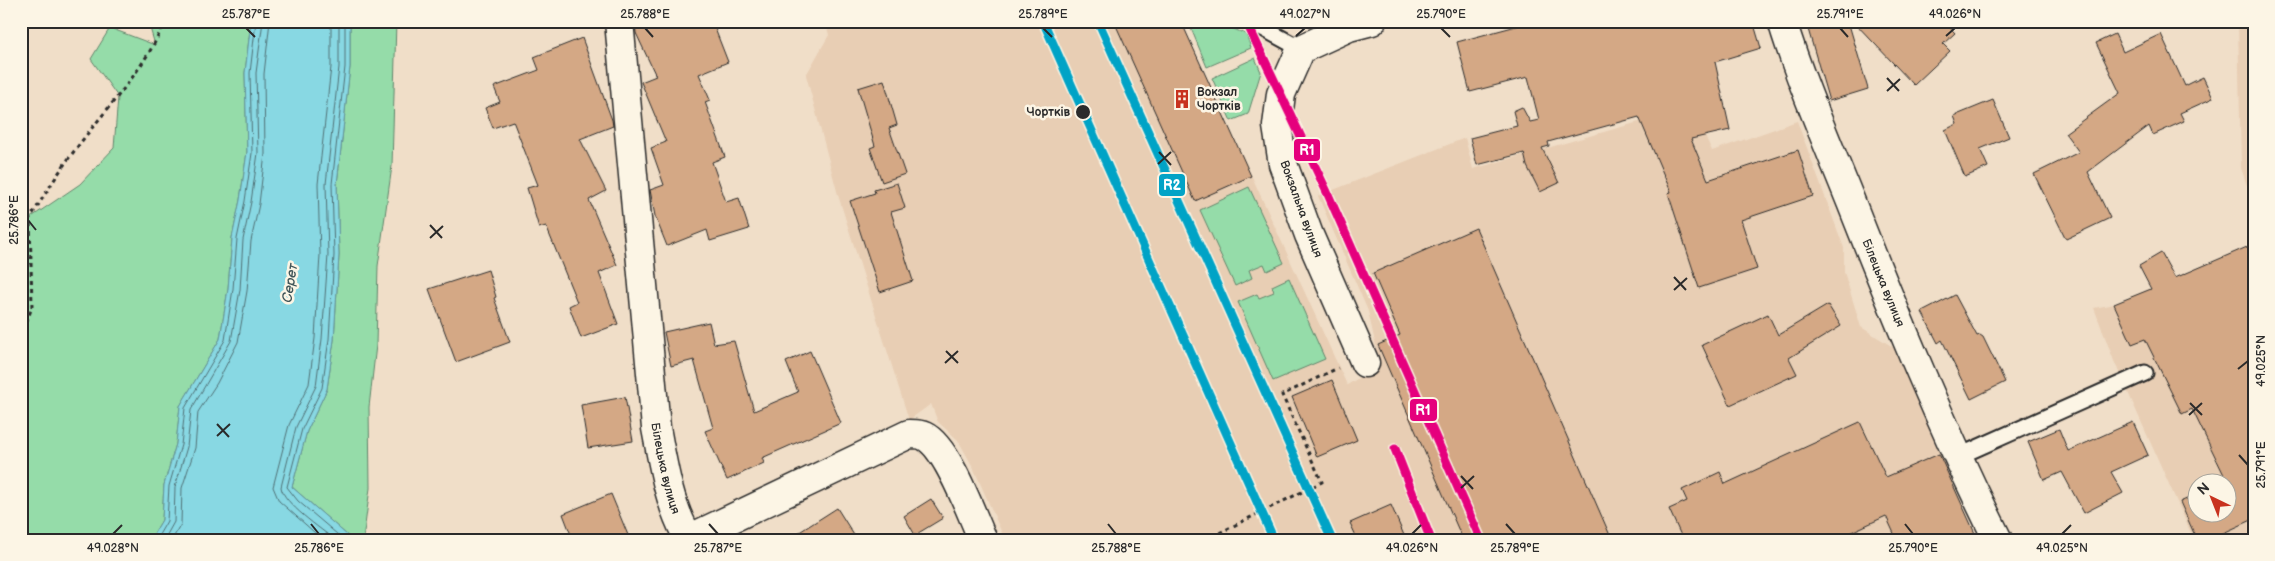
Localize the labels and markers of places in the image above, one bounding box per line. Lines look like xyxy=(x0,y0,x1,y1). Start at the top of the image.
place label: Вокзал Чортків xyxy=(1197,85,1241,114)
building icon: Вокзал Чортків xyxy=(1171,88,1193,110)
marker: Чортків xyxy=(1074,103,1092,121)
place label: Чортків xyxy=(1027,105,1070,120)

